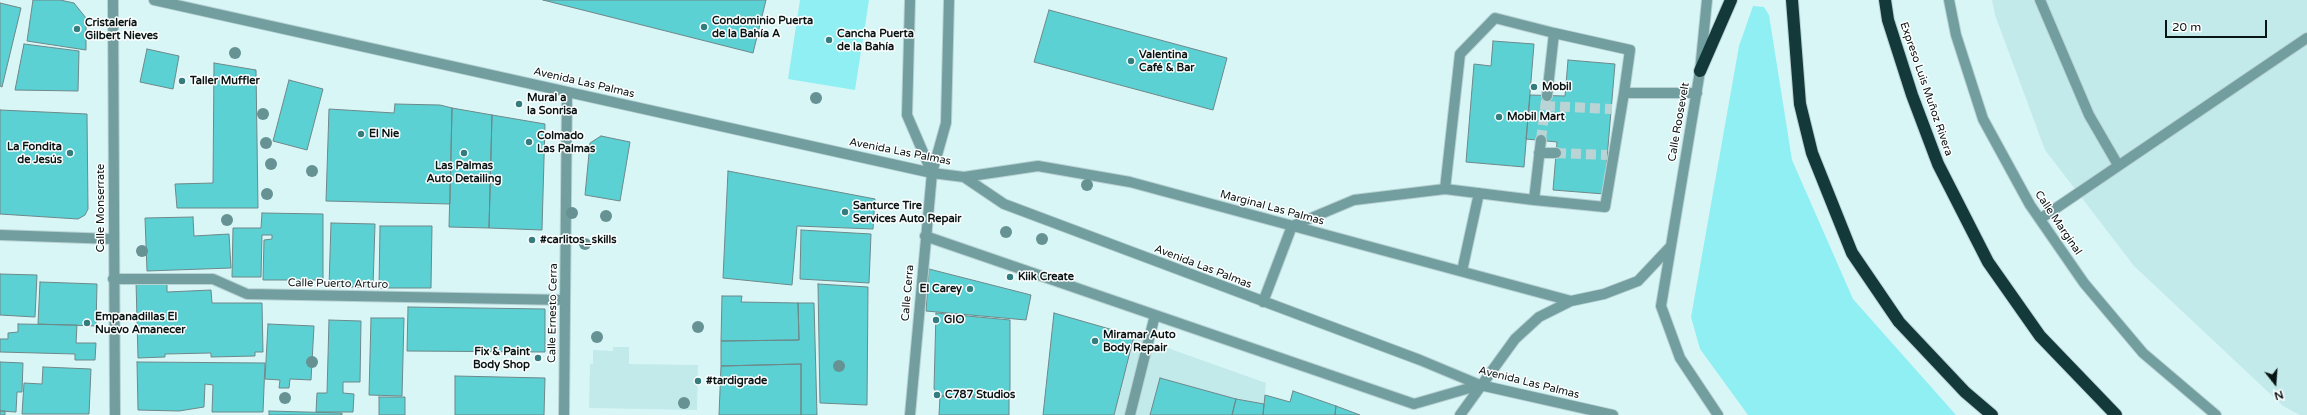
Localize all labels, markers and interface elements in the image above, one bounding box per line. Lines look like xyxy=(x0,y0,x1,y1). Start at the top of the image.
scale bar xyxy=(2167,12,2269,38)
place label: Condominio Puerta de la Bahía A xyxy=(712,14,813,40)
place label: Cristalería Gilbert Nieves xyxy=(85,16,158,42)
street label: Expreso Luis Muñoz Rivera xyxy=(1897,20,1955,158)
text: 20 m xyxy=(2172,20,2201,34)
marker: Condominio Puerta de la Bahía A xyxy=(699,22,709,32)
marker: Cristalería Gilbert Nieves xyxy=(72,24,82,34)
place label: Cancha Puerta de la Bahía xyxy=(837,27,914,53)
marker: Cancha Puerta de la Bahía xyxy=(824,35,834,45)
place label: Valentina Café & Bar xyxy=(1139,48,1195,74)
marker: Valentina Café & Bar xyxy=(1126,56,1136,66)
street label: Avenida Las Palmas xyxy=(532,65,636,101)
place label: Taller Muffler xyxy=(190,74,260,88)
marker: Taller Muffler xyxy=(177,76,187,86)
place label: Mobil xyxy=(1542,80,1572,94)
street label: Calle Roosevelt xyxy=(1666,81,1692,163)
marker: Mobil xyxy=(1529,82,1539,92)
place label: Mural a la Sonrisa xyxy=(527,91,577,117)
marker: Mural a la Sonrisa xyxy=(514,99,524,109)
place label: Mobil Mart xyxy=(1507,110,1565,124)
marker: Mobil Mart xyxy=(1494,112,1504,122)
place label: El Nie xyxy=(369,127,399,141)
marker: El Nie xyxy=(356,129,366,139)
place label: Colmado Las Palmas xyxy=(537,129,595,155)
street label: Avenida Las Palmas xyxy=(848,136,952,168)
marker: Colmado Las Palmas xyxy=(524,137,534,147)
place label: La Fondita de Jesús xyxy=(7,140,62,166)
marker: La Fondita de Jesús xyxy=(65,148,75,158)
marker: Las Palmas Auto Detailing xyxy=(459,148,469,158)
place label: Las Palmas Auto Detailing xyxy=(427,159,501,185)
street label: Calle Monserrate xyxy=(94,164,108,252)
street label: Marginal Las Palmas xyxy=(1218,188,1326,228)
street label: Calle Marginal xyxy=(2032,188,2084,258)
place label: Santurce Tire Services Auto Repair xyxy=(853,199,962,225)
marker: Santurce Tire Services Auto Repair xyxy=(840,207,850,217)
place label: #carlitos_skills xyxy=(540,233,617,247)
marker: #carlitos_skills xyxy=(527,235,537,245)
street label: Avenida Las Palmas xyxy=(1152,242,1254,292)
street label: Calle Ernesto Cerra xyxy=(546,263,560,363)
street label: Calle Cerra xyxy=(899,264,917,322)
place label: Kiik Create xyxy=(1018,270,1074,284)
marker: Kiik Create xyxy=(1005,272,1015,282)
street label: Calle Puerto Arturo xyxy=(288,277,388,291)
place label: El Carey xyxy=(919,282,962,296)
marker: El Carey xyxy=(965,284,975,294)
place label: Empanadillas El Nuevo Amanecer xyxy=(95,310,185,336)
place label: GIO xyxy=(944,313,964,327)
marker: GIO xyxy=(931,315,941,325)
marker: Empanadillas El Nuevo Amanecer xyxy=(82,318,92,328)
place label: Miramar Auto Body Repair xyxy=(1103,328,1176,354)
marker: Miramar Auto Body Repair xyxy=(1090,336,1100,346)
place label: Fix & Paint Body Shop xyxy=(473,345,530,371)
marker: Fix & Paint Body Shop xyxy=(533,353,543,363)
north arrow xyxy=(2255,363,2295,403)
street label: Avenida Las Palmas xyxy=(1477,364,1581,402)
place label: #tardigrade xyxy=(706,374,767,388)
marker: #tardigrade xyxy=(693,376,703,386)
text: N xyxy=(2273,387,2285,402)
place label: C787 Studios xyxy=(945,388,1015,402)
marker: C787 Studios xyxy=(932,390,942,400)

